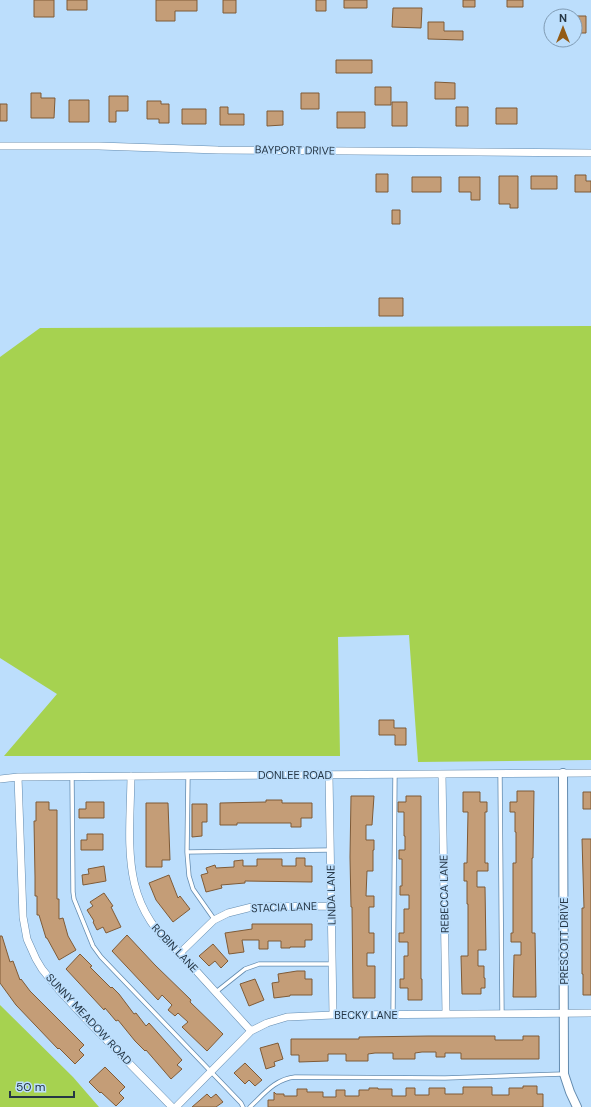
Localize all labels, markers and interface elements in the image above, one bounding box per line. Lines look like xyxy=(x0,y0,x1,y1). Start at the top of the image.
north arrow xyxy=(543,8,583,48)
text: N xyxy=(559,11,567,25)
street label: BAYPORT DRIVE xyxy=(255,142,335,158)
street label: DONLEE ROAD xyxy=(258,768,333,782)
street label: REBECCA LANE xyxy=(436,855,452,933)
street label: LINDA LANE xyxy=(323,865,339,925)
street label: PRESCOTT DRIVE xyxy=(557,897,571,985)
street label: STACIA LANE xyxy=(251,899,317,915)
street label: ROBIN LANE xyxy=(149,921,201,975)
street label: SUNNY MEADOW ROAD xyxy=(43,970,135,1068)
street label: BECKY LANE xyxy=(334,1008,398,1022)
scale bar xyxy=(10,1073,74,1099)
text: 50 m xyxy=(16,1079,45,1095)

